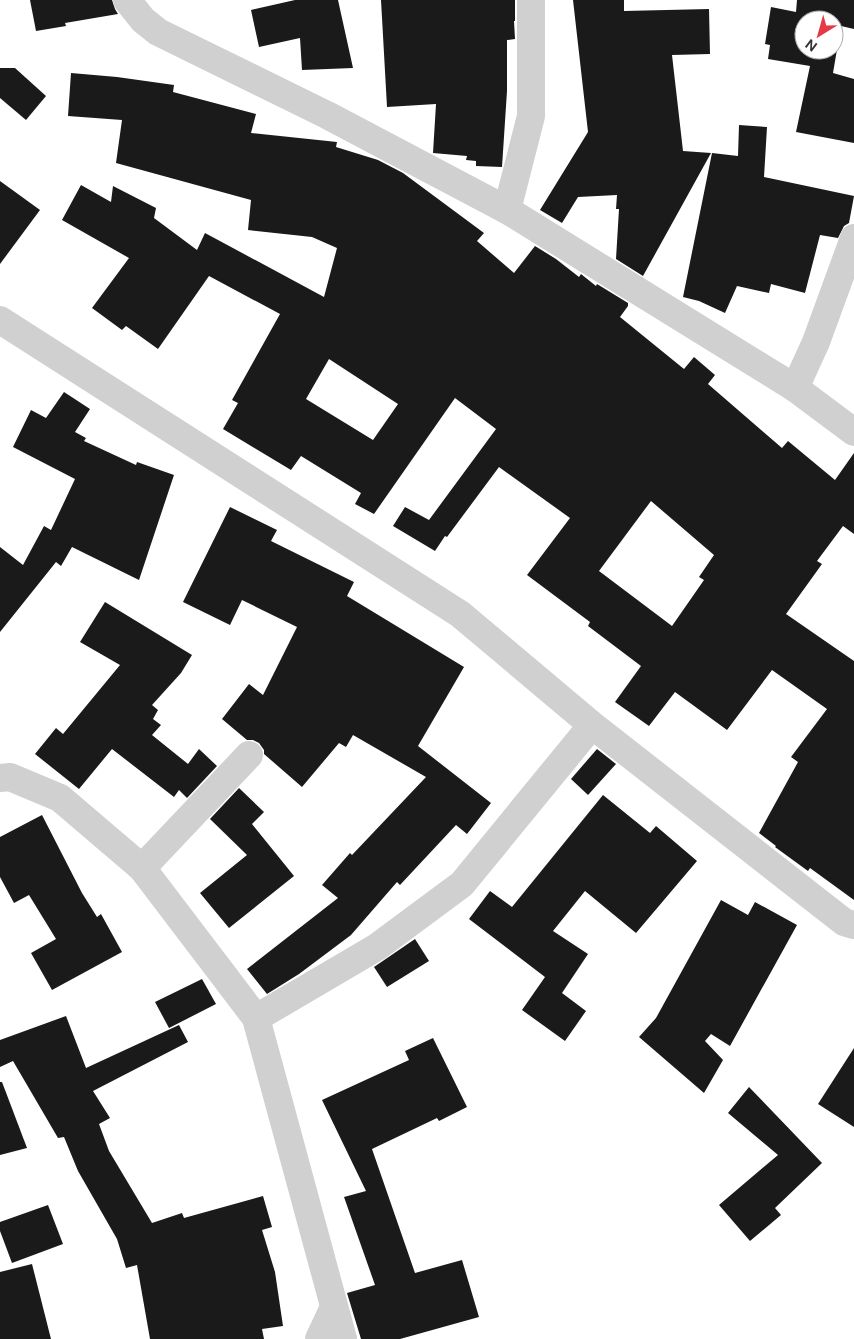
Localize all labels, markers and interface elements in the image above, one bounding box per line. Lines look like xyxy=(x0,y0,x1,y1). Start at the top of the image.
north arrow xyxy=(794,10,844,60)
text: N xyxy=(802,35,821,56)

